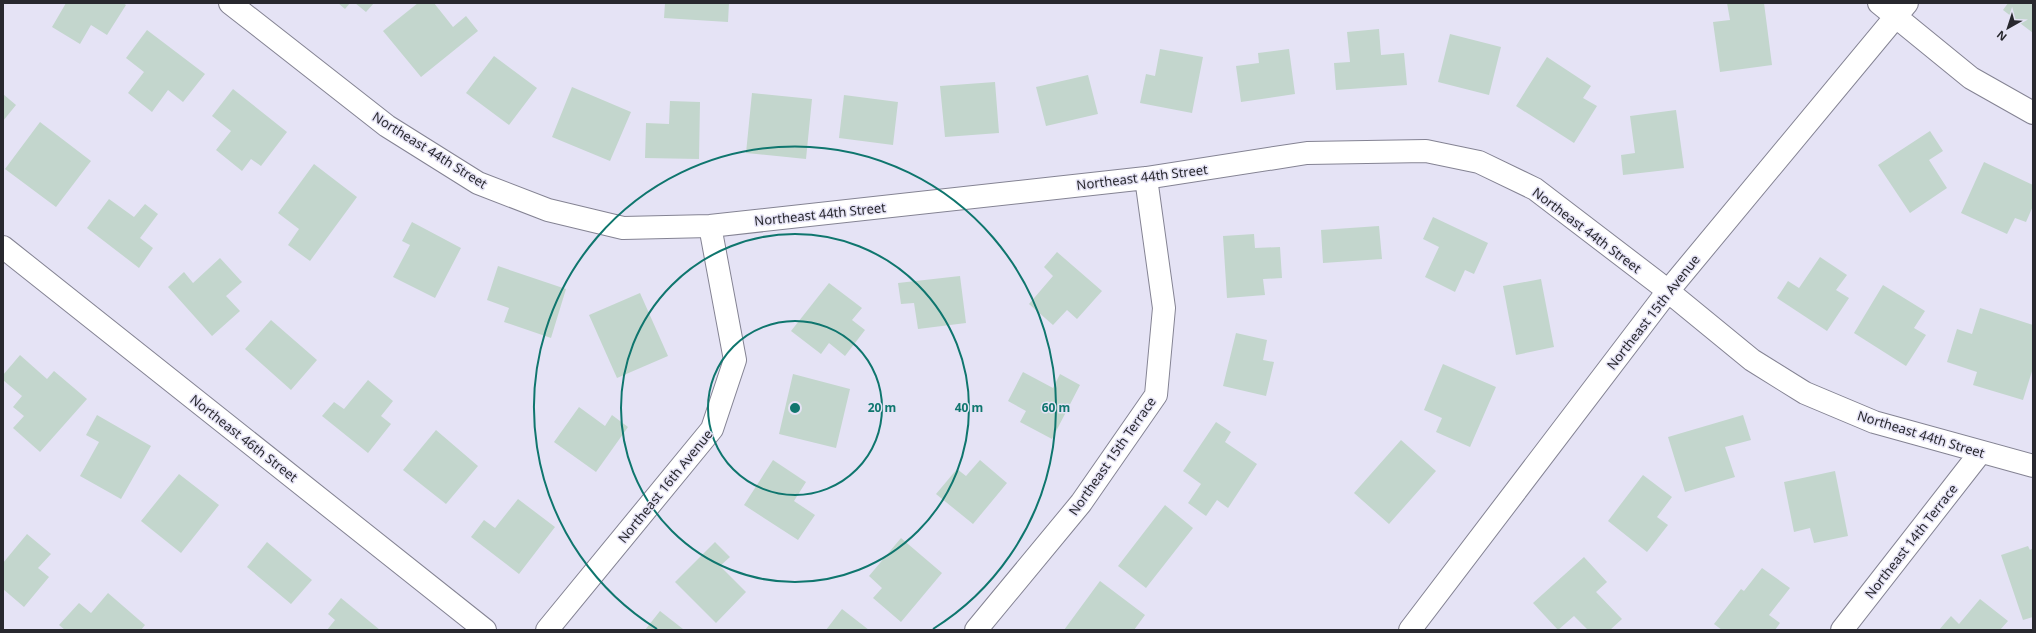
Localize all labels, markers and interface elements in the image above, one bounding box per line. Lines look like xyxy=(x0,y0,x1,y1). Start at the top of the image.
north arrow xyxy=(1988,8,2028,48)
text: N xyxy=(1993,28,2010,45)
street label: Northeast 44th Street xyxy=(369,107,491,193)
street label: Northeast 44th Street xyxy=(1075,160,1209,194)
street label: Northeast 44th Street xyxy=(1529,183,1645,277)
street label: Northeast 44th Street xyxy=(753,198,887,230)
street label: Northeast 15th Avenue xyxy=(1602,251,1704,373)
street label: Northeast 46th Street xyxy=(186,390,302,486)
street label: Northeast 15th Terrace xyxy=(1064,393,1160,519)
text: 20 m xyxy=(868,399,896,416)
text: 40 m xyxy=(955,399,983,416)
text: 60 m xyxy=(1042,399,1070,416)
centre of rings xyxy=(788,401,802,415)
street label: Northeast 44th Street xyxy=(1855,406,1987,462)
street label: Northeast 16th Avenue xyxy=(614,425,716,547)
street label: Northeast 14th Terrace xyxy=(1861,480,1961,602)

